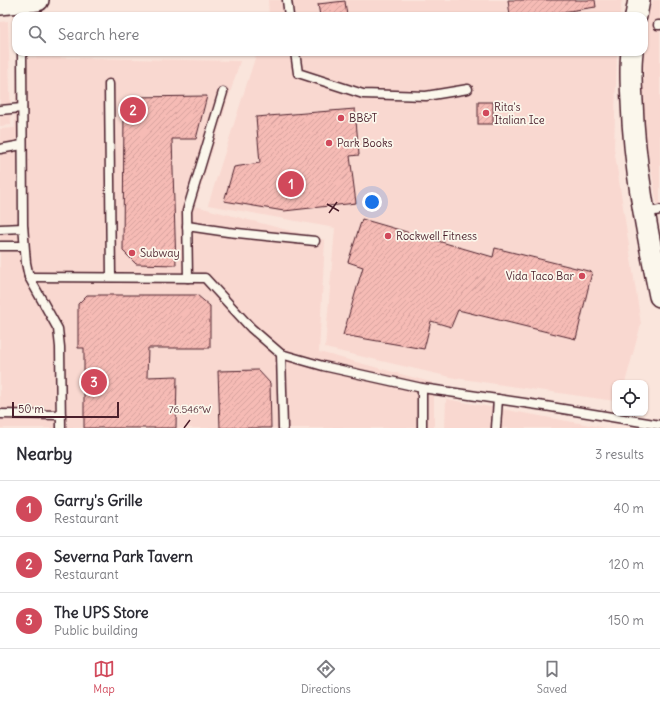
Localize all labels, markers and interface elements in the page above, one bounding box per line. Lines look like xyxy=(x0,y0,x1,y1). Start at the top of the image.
search box xyxy=(12,12,648,56)
icon: search xyxy=(26,23,48,45)
text: Search here xyxy=(58,25,139,44)
pin: 2 xyxy=(120,95,146,125)
place label: Rita's Italian Ice xyxy=(494,100,545,127)
marker: Rita's Italian Ice xyxy=(481,108,491,118)
place label: BB&T xyxy=(349,111,377,125)
marker: BB&T xyxy=(336,113,346,123)
place label: Park Books xyxy=(337,136,393,150)
marker: Park Books xyxy=(324,138,334,148)
pin: 1 xyxy=(278,169,304,199)
your location xyxy=(362,192,382,212)
place label: Rockwell Fitness xyxy=(396,229,477,243)
marker: Rockwell Fitness xyxy=(383,231,393,241)
place label: Subway xyxy=(140,246,180,260)
marker: Subway xyxy=(127,248,137,258)
place label: Vida Taco Bar xyxy=(506,269,575,283)
marker: Vida Taco Bar xyxy=(577,271,587,281)
pin: 3 xyxy=(81,367,107,397)
map controls xyxy=(612,380,648,416)
button: locate xyxy=(612,380,648,416)
scale bar xyxy=(12,400,119,419)
text: 50 m xyxy=(18,402,44,416)
text: 76.546°W xyxy=(169,403,211,416)
text: Nearby xyxy=(16,443,72,465)
text: 3 results xyxy=(595,446,644,463)
text: Garry's Grille xyxy=(54,491,143,510)
text: 1 xyxy=(26,500,32,517)
text: 40 m xyxy=(613,500,644,517)
text: Restaurant xyxy=(54,510,119,527)
text: Severna Park Tavern xyxy=(54,547,193,566)
text: 2 xyxy=(25,556,33,573)
text: 120 m xyxy=(609,556,644,573)
text: Restaurant xyxy=(54,566,119,583)
text: The UPS Store xyxy=(54,603,149,622)
text: 3 xyxy=(25,612,33,629)
text: 150 m xyxy=(608,612,644,629)
text: Public building xyxy=(54,622,138,639)
tab: Map xyxy=(93,658,115,696)
tab: Directions xyxy=(301,658,351,696)
tab: Saved xyxy=(537,658,567,696)

